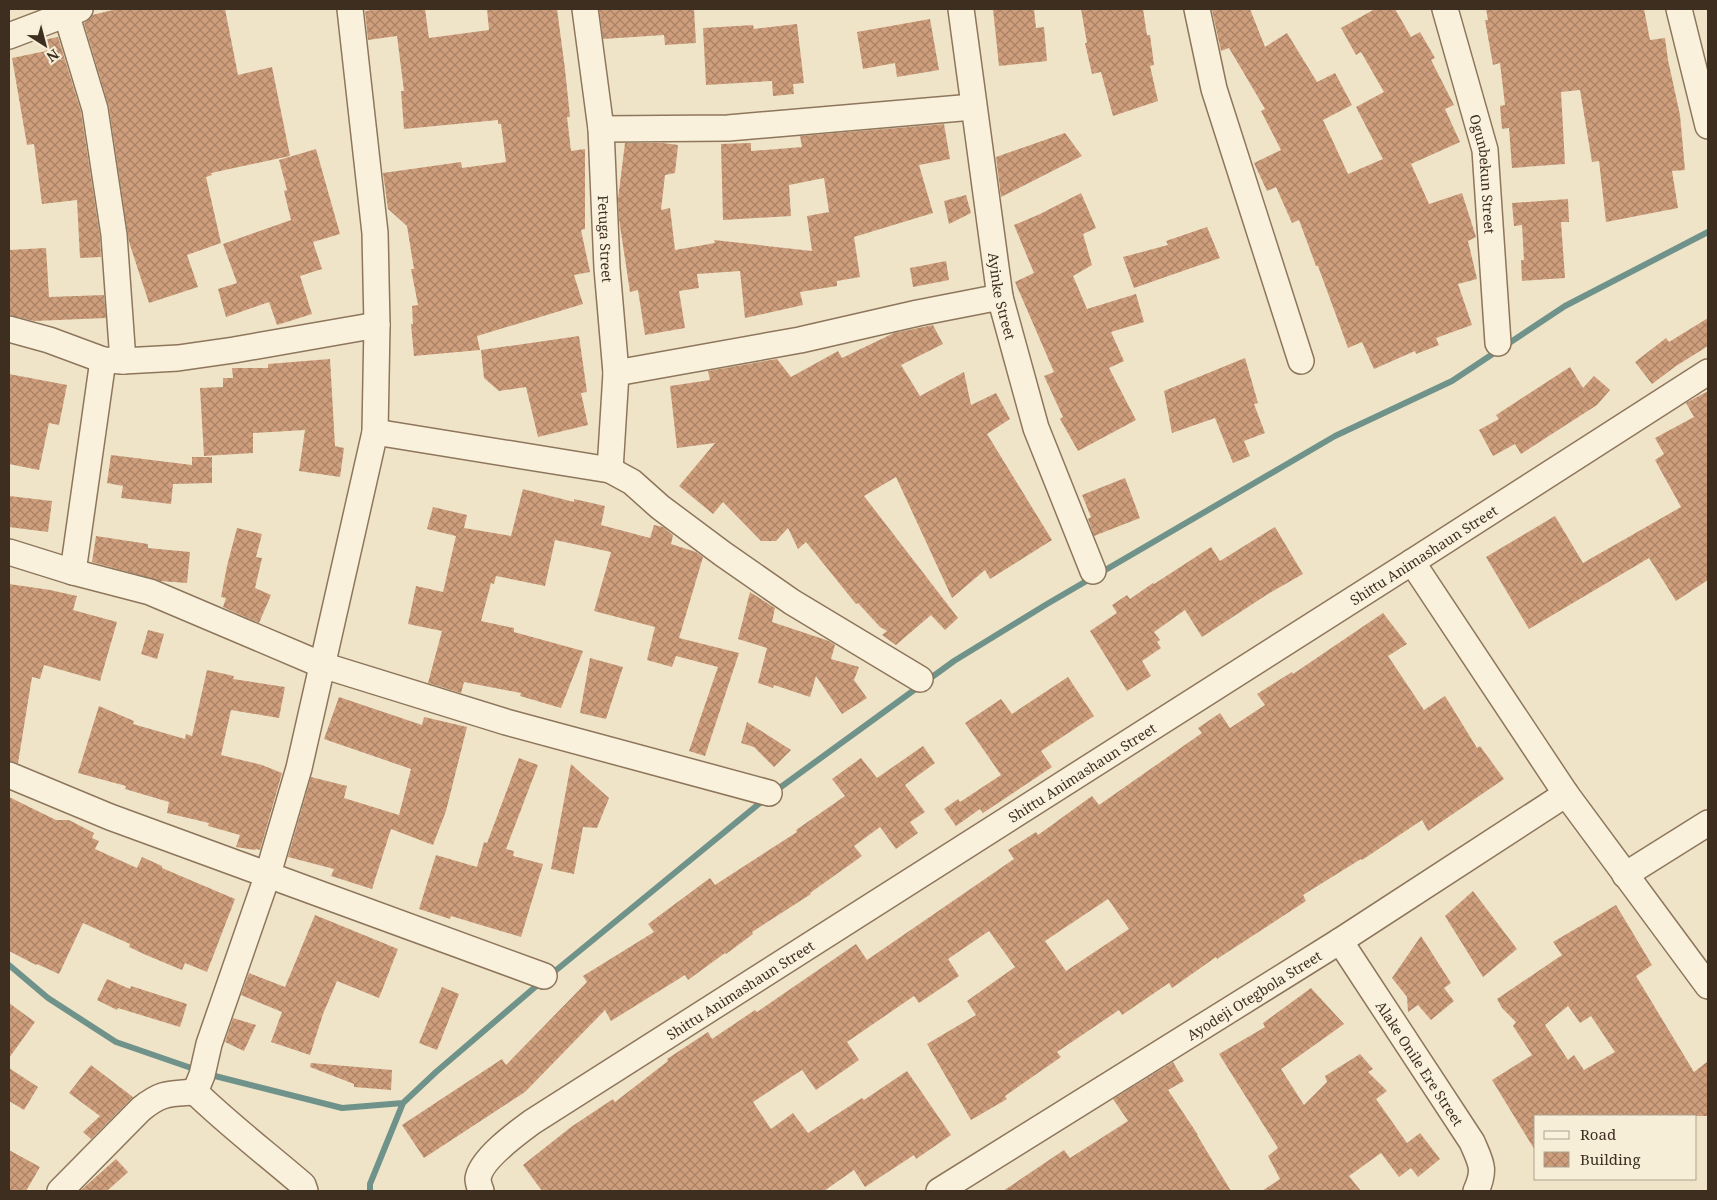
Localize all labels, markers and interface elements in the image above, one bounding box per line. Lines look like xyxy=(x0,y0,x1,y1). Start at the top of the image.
north arrow xyxy=(20,20,70,70)
text: N xyxy=(43,45,63,67)
street label: Ogunbekun Street xyxy=(1466,112,1500,234)
street label: Fetuga Street xyxy=(594,195,618,283)
street label: Ayinke Street xyxy=(985,251,1021,342)
street label: Shittu Animashaun Street xyxy=(1346,500,1501,609)
street label: Shittu Animashaun Street xyxy=(1004,718,1159,826)
street label: Shittu Animashaun Street xyxy=(663,935,818,1044)
street label: Ayodeji Otegbola Street xyxy=(1183,945,1325,1044)
street label: Alake Onile Ere Street xyxy=(1372,997,1468,1129)
legend xyxy=(1534,1115,1697,1180)
text: Road xyxy=(1580,1124,1616,1144)
text: Building xyxy=(1580,1149,1641,1169)

